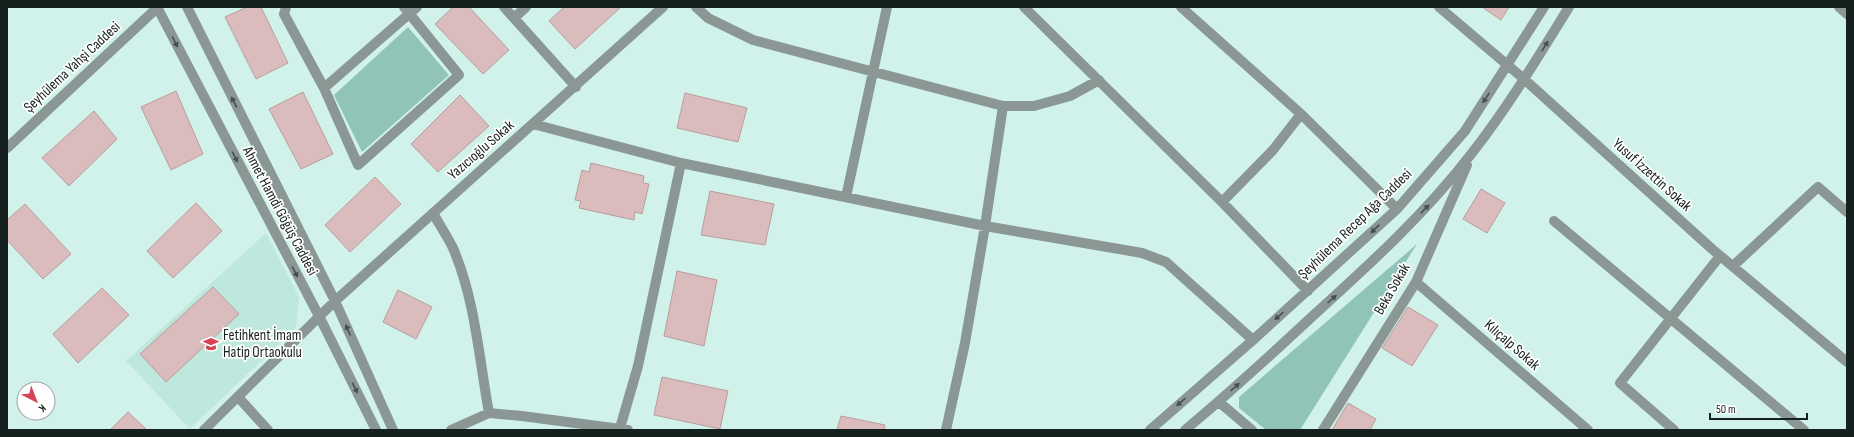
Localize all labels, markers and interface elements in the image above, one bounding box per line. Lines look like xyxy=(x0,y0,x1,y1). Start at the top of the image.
street label: Şeyhülema Yahşi Caddesi xyxy=(20,17,124,117)
one-way arrow xyxy=(172,36,178,47)
one-way arrow xyxy=(1541,41,1548,52)
one-way arrow xyxy=(1482,93,1490,103)
one-way arrow xyxy=(231,96,237,107)
street label: Yazıcıoğlu Sokak xyxy=(444,116,518,184)
street label: Yusuf İzzettin Sokak xyxy=(1608,134,1696,216)
street label: Ahmet Hamdi Göğüş Caddesi xyxy=(238,142,322,279)
one-way arrow xyxy=(232,151,238,163)
street label: Şeyhülema Recep Ağa Caddesi xyxy=(1294,165,1416,283)
one-way arrow xyxy=(1420,204,1430,214)
one-way arrow xyxy=(1370,224,1380,233)
street label: Beka Sokak xyxy=(1370,260,1414,318)
one-way arrow xyxy=(292,266,299,278)
one-way arrow xyxy=(1327,295,1336,304)
one-way arrow xyxy=(1274,312,1284,321)
street label: Kılıçalp Sokak xyxy=(1480,316,1544,375)
one-way arrow xyxy=(345,325,351,336)
place label: Fetihkent İmam Hatip Ortaokulu xyxy=(223,326,302,362)
school or university icon: Fetihkent İmam Hatip Ortaokulu xyxy=(202,335,220,353)
north arrow xyxy=(16,381,56,421)
one-way arrow xyxy=(352,382,358,393)
one-way arrow xyxy=(1230,382,1241,391)
scale bar xyxy=(1710,395,1807,421)
one-way arrow xyxy=(1176,398,1187,407)
text: K xyxy=(36,401,49,415)
text: 50 m xyxy=(1716,402,1736,417)

